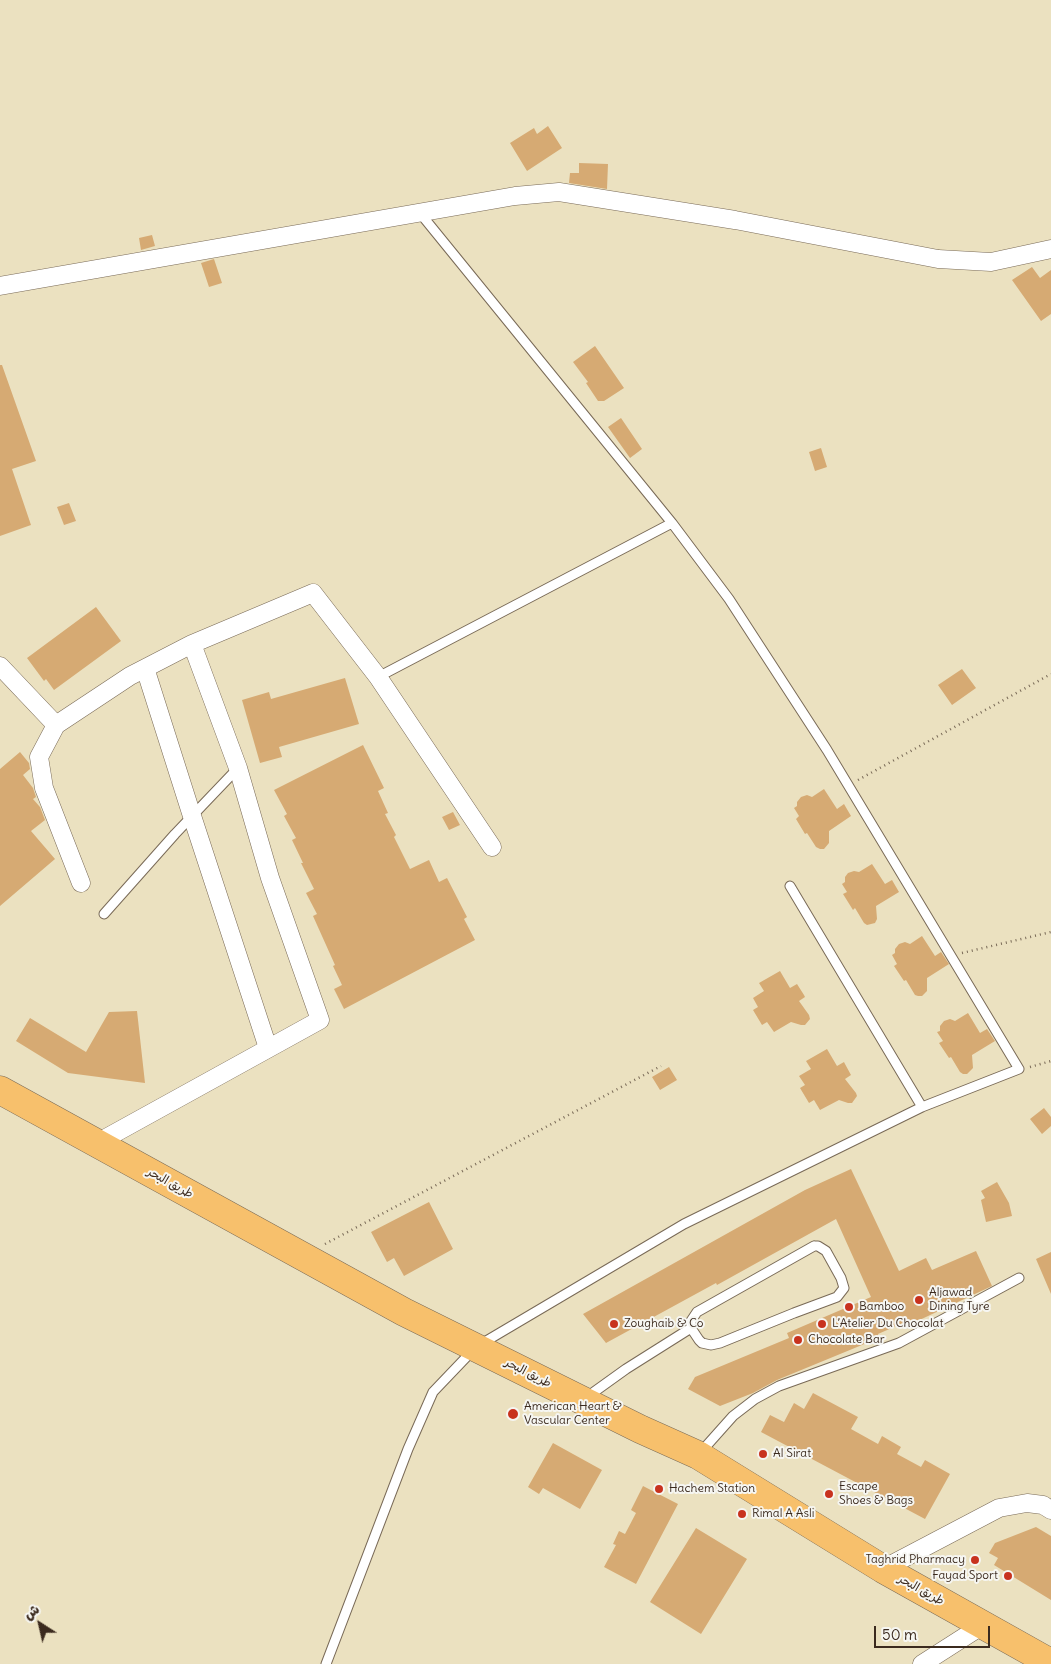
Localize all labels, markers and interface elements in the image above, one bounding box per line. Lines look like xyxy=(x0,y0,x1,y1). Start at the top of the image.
street label: طريق البحر xyxy=(144,1164,196,1202)
place label: Aljawad Dining Tyre xyxy=(929,1286,990,1314)
marker: Aljawad Dining Tyre xyxy=(913,1294,925,1306)
place label: Bamboo xyxy=(859,1300,904,1314)
marker: Bamboo xyxy=(843,1301,855,1313)
place label: Zoughaib & Co xyxy=(624,1317,703,1331)
place label: L’Atelier Du Chocolat xyxy=(832,1317,944,1331)
marker: Zoughaib & Co xyxy=(608,1318,620,1330)
marker: L’Atelier Du Chocolat xyxy=(816,1318,828,1330)
place label: Chocolate Bar xyxy=(808,1333,885,1347)
marker: Chocolate Bar xyxy=(792,1334,804,1346)
street label: طريق البحر xyxy=(502,1355,554,1391)
place label: American Heart & Vascular Center xyxy=(524,1400,622,1428)
marker: American Heart & Vascular Center xyxy=(506,1407,520,1421)
place label: Al Sirat xyxy=(773,1447,811,1461)
marker: Al Sirat xyxy=(757,1448,769,1460)
place label: Escape Shoes & Bags xyxy=(839,1480,913,1508)
place label: Hachem Station xyxy=(669,1482,755,1496)
marker: Hachem Station xyxy=(653,1483,665,1495)
marker: Escape Shoes & Bags xyxy=(823,1488,835,1500)
place label: Rimal A Asli xyxy=(752,1507,814,1521)
marker: Rimal A Asli xyxy=(736,1508,748,1520)
place label: Taghrid Pharmacy xyxy=(865,1553,965,1567)
marker: Taghrid Pharmacy xyxy=(969,1554,981,1566)
place label: Fayad Sport xyxy=(932,1569,998,1583)
marker: Fayad Sport xyxy=(1002,1570,1014,1582)
street label: طريق البحر xyxy=(895,1571,947,1609)
north arrow xyxy=(15,1599,65,1649)
text: ش xyxy=(20,1600,43,1624)
scale bar xyxy=(876,1616,992,1648)
text: 50 m xyxy=(882,1625,917,1644)

